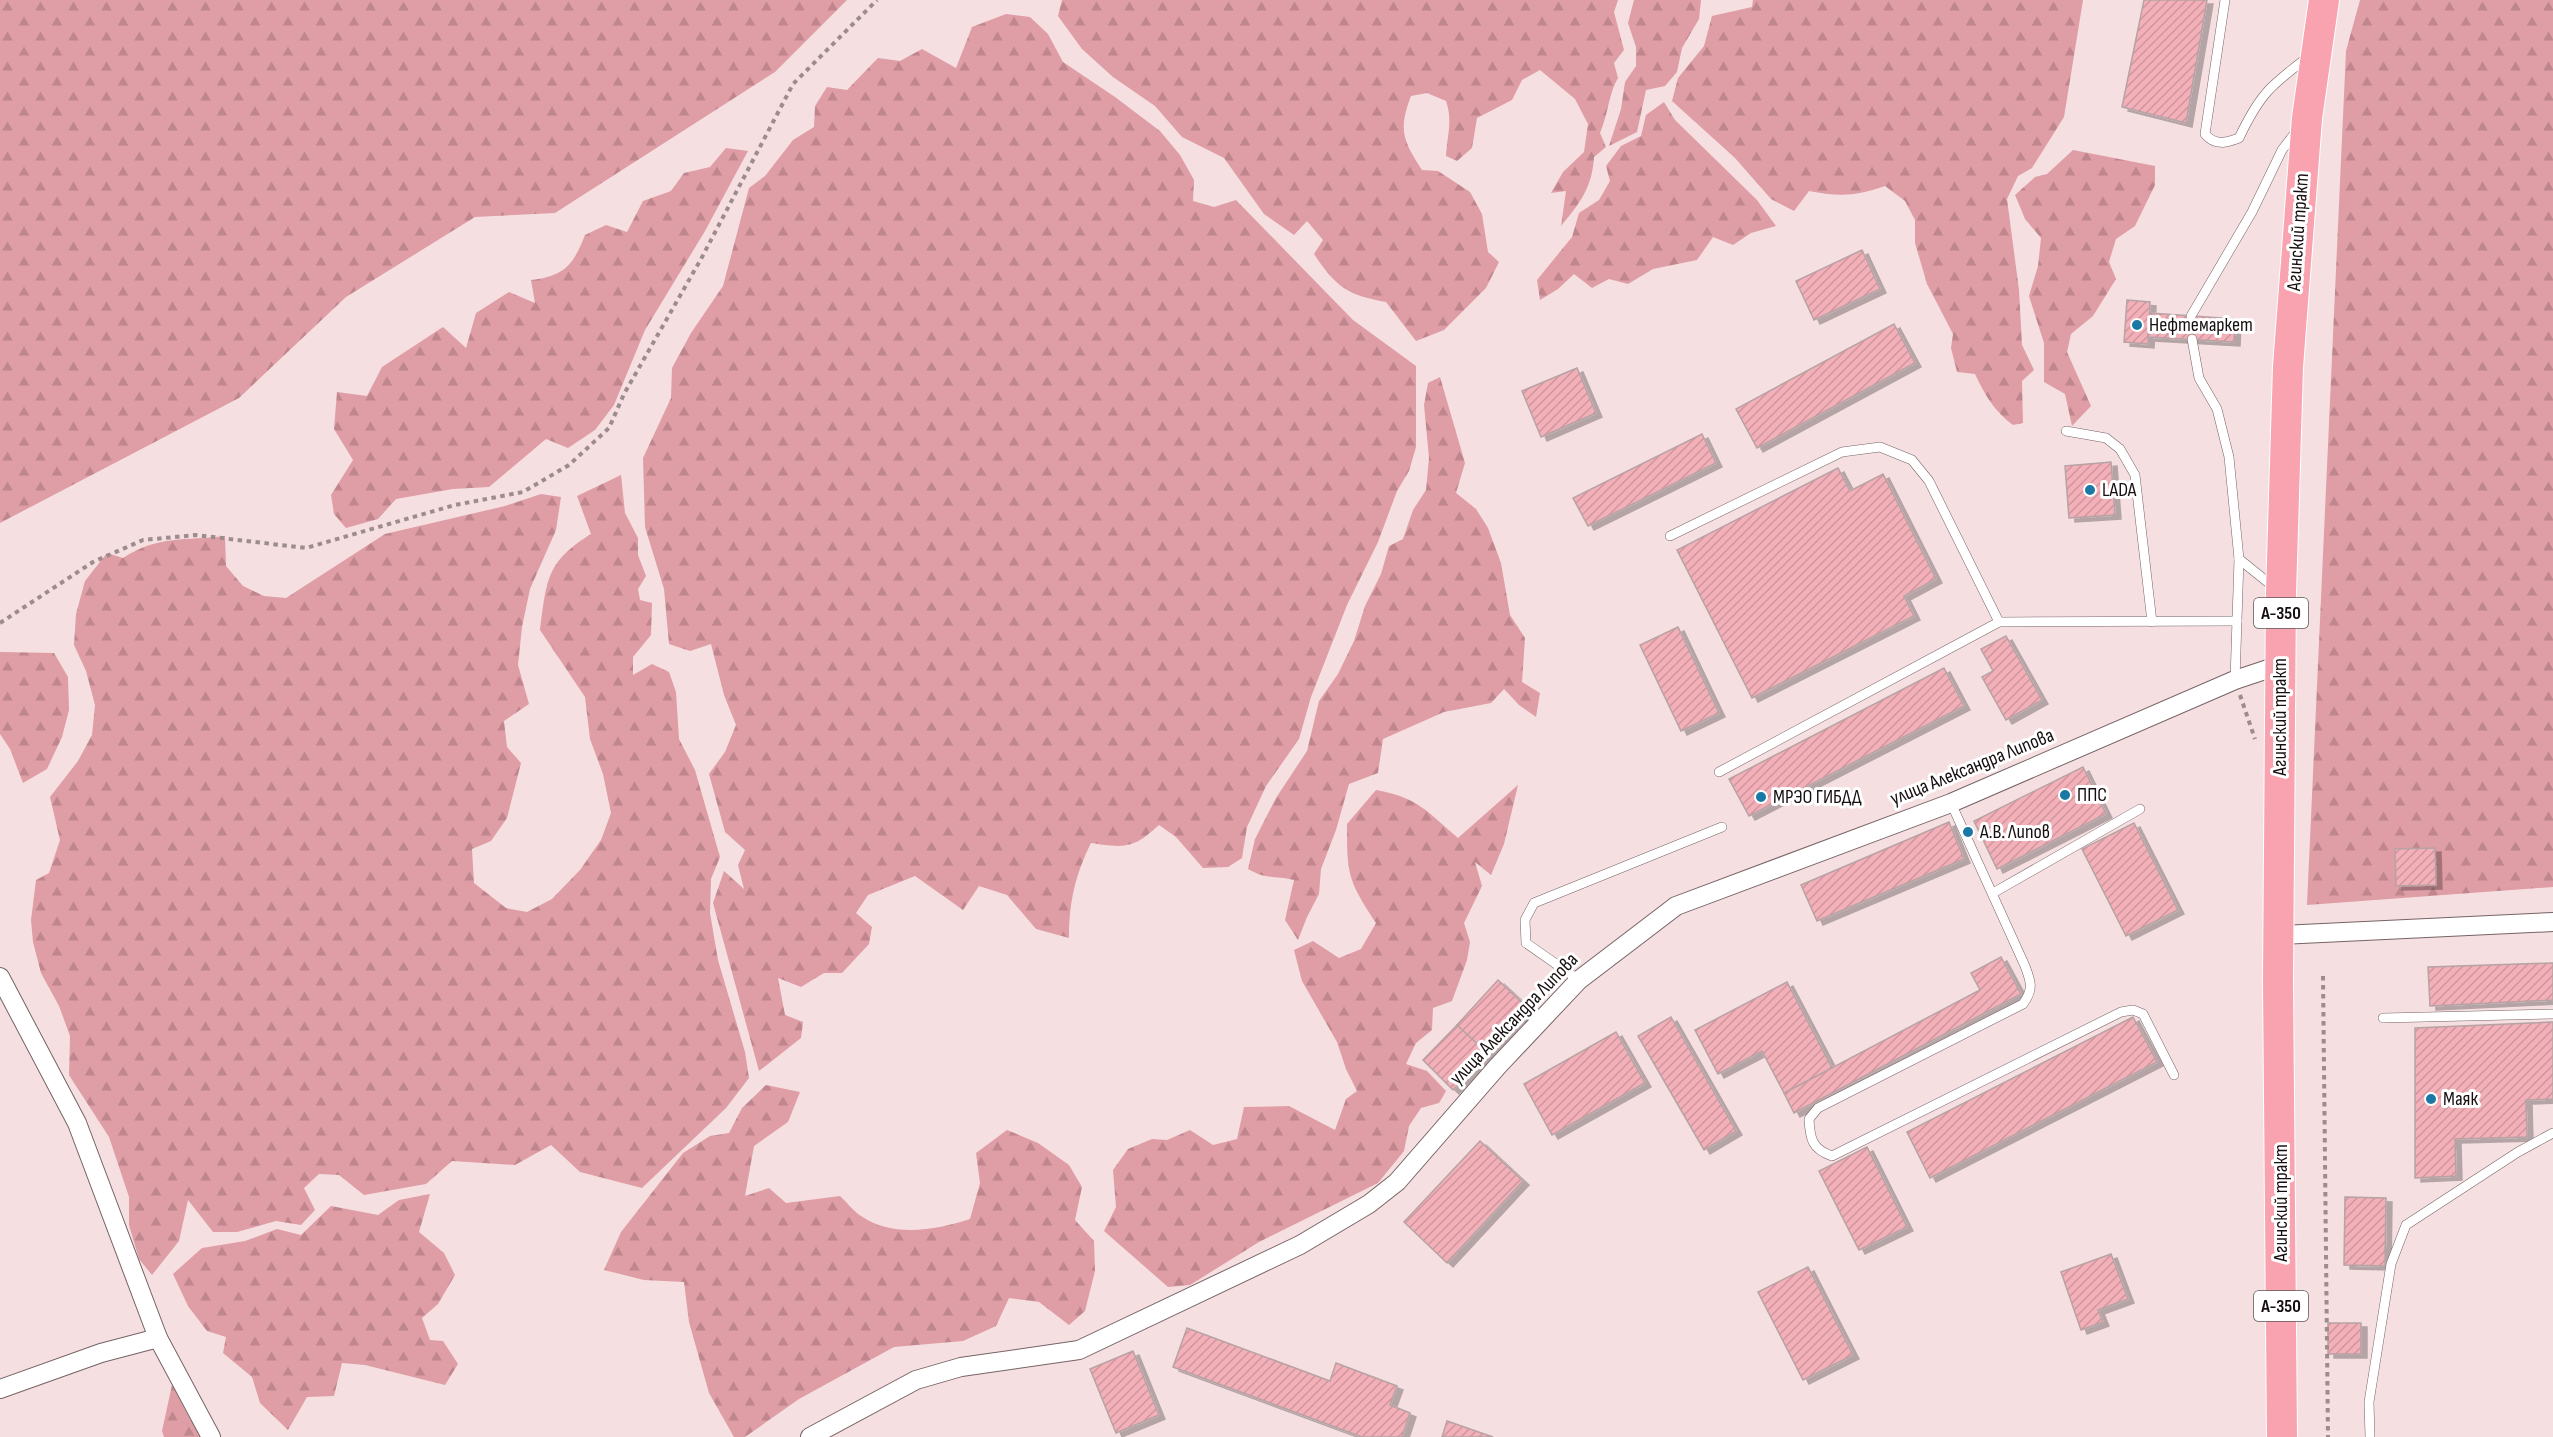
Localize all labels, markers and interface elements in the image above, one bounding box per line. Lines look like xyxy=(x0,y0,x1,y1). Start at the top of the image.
street label: Агинский тракт xyxy=(2282,172,2314,293)
place label: Нефтемаркет xyxy=(2149,313,2253,337)
marker: Нефтемаркет xyxy=(2130,318,2144,332)
place label: LADA xyxy=(2102,478,2137,502)
marker: LADA xyxy=(2083,483,2097,497)
road number: А-350 xyxy=(2254,598,2308,628)
street label: Агинский тракт xyxy=(2268,658,2292,777)
street label: улица Александра Липова xyxy=(1887,723,2057,811)
place label: ППС xyxy=(2077,783,2107,807)
place label: МРЭО ГИБДД xyxy=(1773,785,1862,809)
marker: ППС xyxy=(2058,788,2072,802)
marker: МРЭО ГИБДД xyxy=(1754,790,1768,804)
place label: А.В. Липов xyxy=(1979,820,2050,844)
marker: А.В. Липов xyxy=(1961,825,1975,839)
street label: улица Александра Липова xyxy=(1445,948,1583,1090)
place label: Маяк xyxy=(2443,1087,2478,1111)
marker: Маяк xyxy=(2424,1092,2438,1106)
street label: Агинский тракт xyxy=(2269,1144,2293,1263)
road number: А-350 xyxy=(2254,1291,2308,1321)

